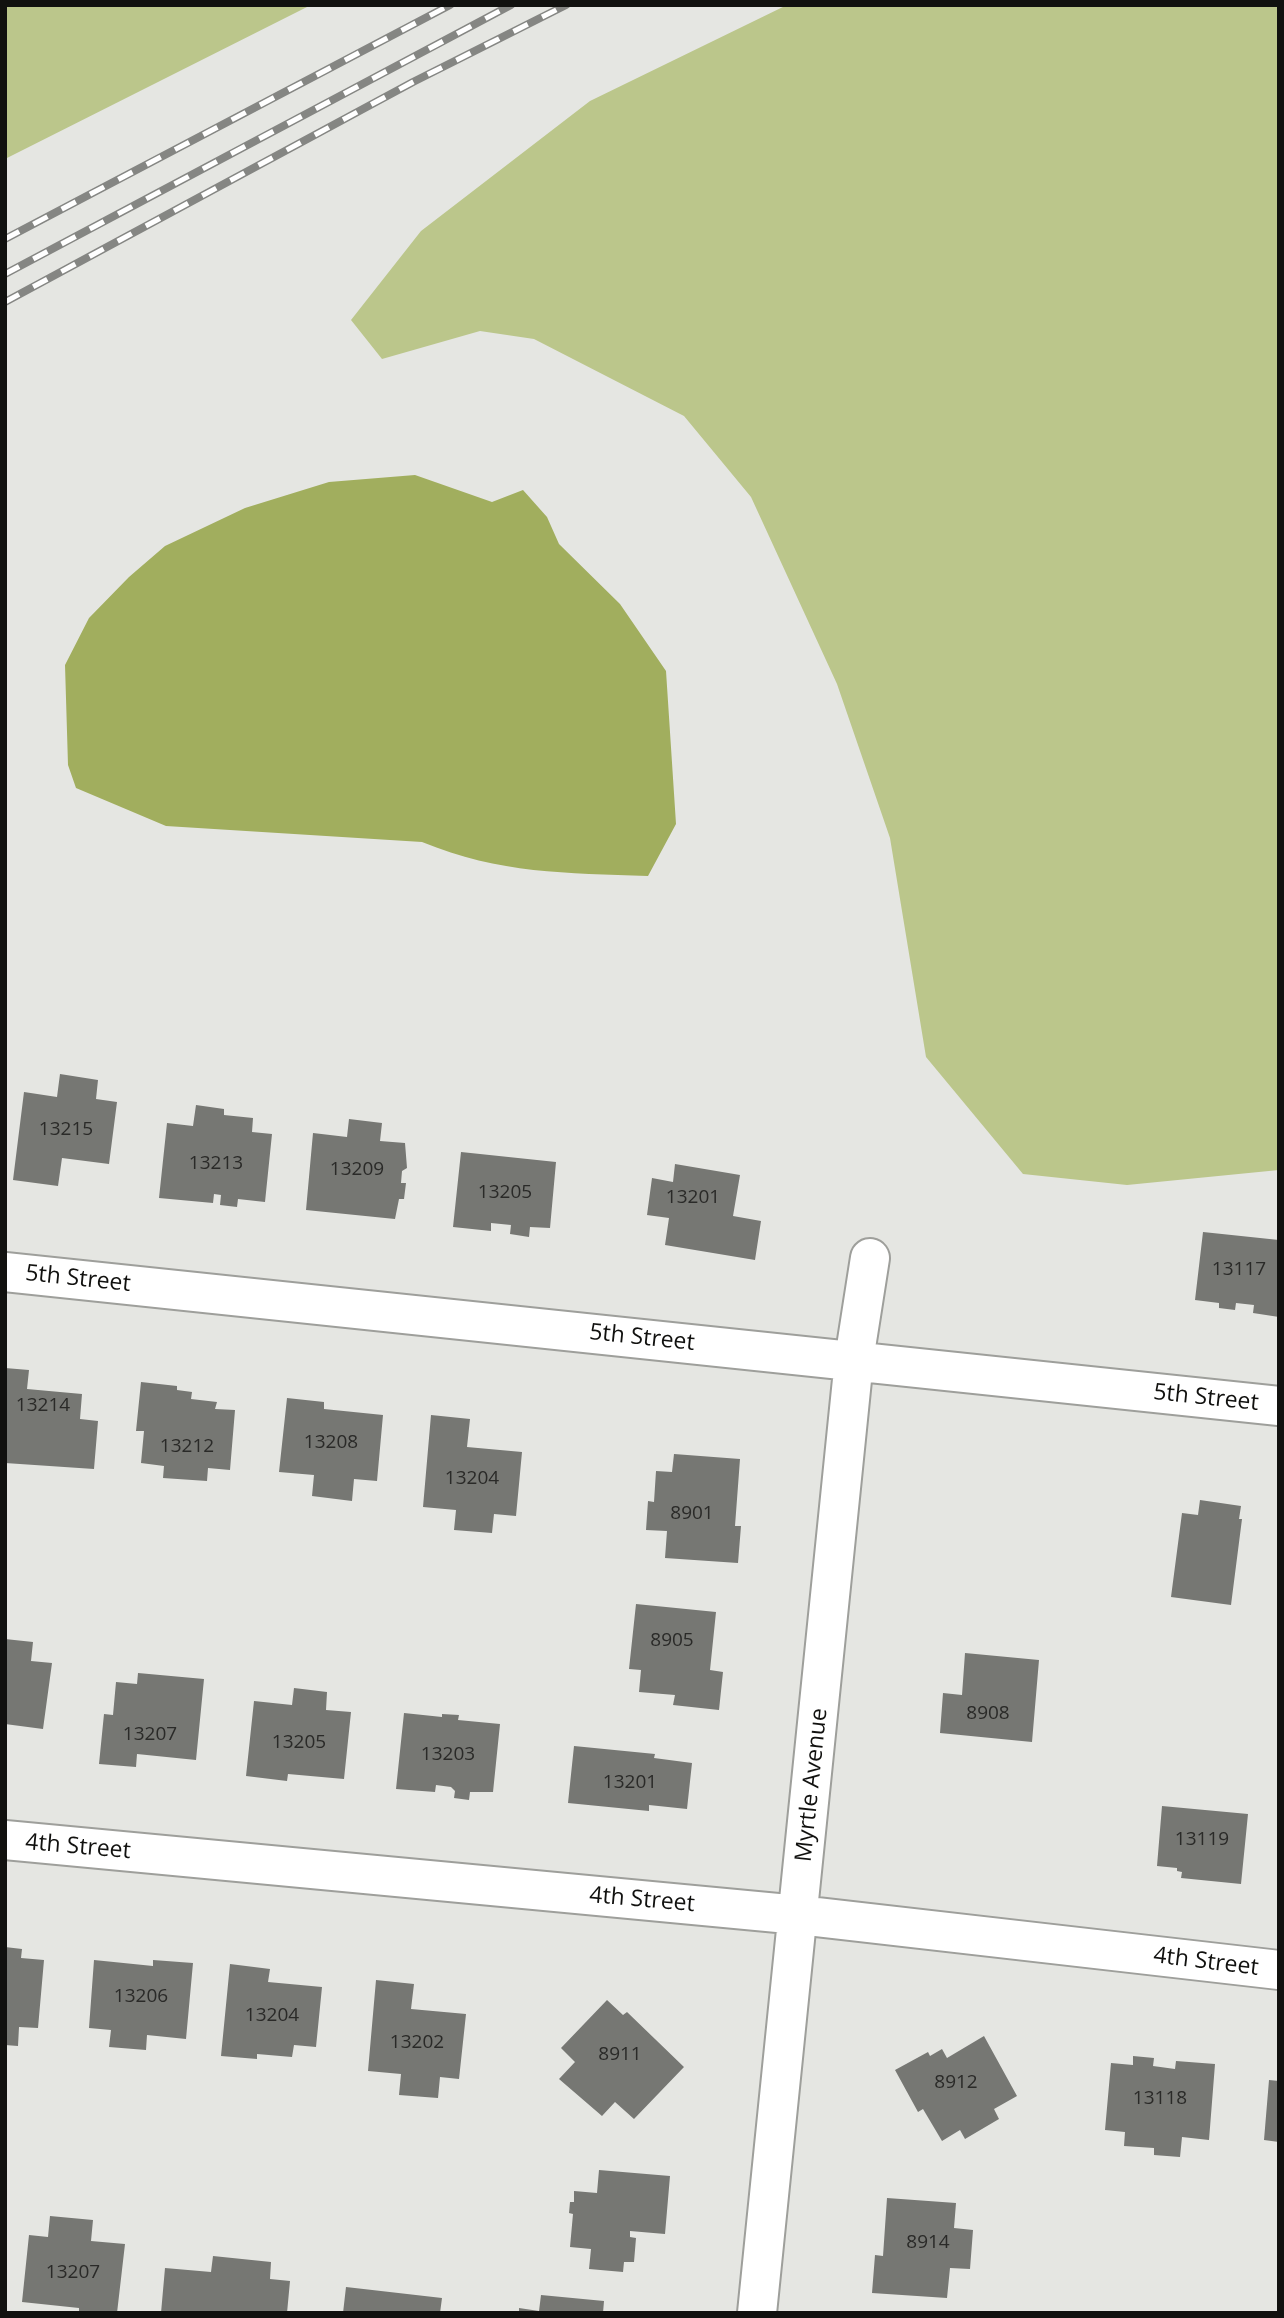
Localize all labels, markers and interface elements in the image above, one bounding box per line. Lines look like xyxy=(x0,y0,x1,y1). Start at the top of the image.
house number: 13215 xyxy=(39,1119,93,1141)
house number: 13213 xyxy=(189,1153,243,1175)
house number: 13209 xyxy=(330,1159,384,1181)
house number: 13205 xyxy=(478,1182,532,1204)
house number: 13201 xyxy=(666,1187,720,1209)
house number: 13117 xyxy=(1212,1259,1266,1281)
street label: 5th Street xyxy=(24,1260,132,1298)
street label: 5th Street xyxy=(588,1319,696,1357)
street label: 5th Street xyxy=(1152,1379,1260,1417)
house number: 13214 xyxy=(16,1395,70,1417)
house number: 13208 xyxy=(304,1432,358,1454)
house number: 13212 xyxy=(160,1436,214,1458)
house number: 13204 xyxy=(445,1468,499,1490)
house number: 8901 xyxy=(670,1503,714,1525)
house number: 8905 xyxy=(650,1630,694,1652)
house number: 8908 xyxy=(966,1703,1010,1725)
street label: Myrtle Avenue xyxy=(790,1707,834,1863)
house number: 13207 xyxy=(123,1724,177,1746)
house number: 13205 xyxy=(272,1732,326,1754)
house number: 13203 xyxy=(421,1744,475,1766)
house number: 13201 xyxy=(603,1772,657,1794)
street label: 4th Street xyxy=(24,1829,132,1865)
house number: 13119 xyxy=(1175,1829,1229,1851)
street label: 4th Street xyxy=(588,1882,696,1918)
street label: 4th Street xyxy=(1152,1942,1260,1982)
house number: 13206 xyxy=(114,1986,168,2008)
house number: 13204 xyxy=(245,2005,299,2027)
house number: 13202 xyxy=(390,2032,444,2054)
house number: 8911 xyxy=(598,2044,642,2066)
house number: 8912 xyxy=(934,2072,978,2094)
house number: 13118 xyxy=(1133,2088,1187,2110)
house number: 8914 xyxy=(906,2232,950,2254)
house number: 13207 xyxy=(46,2262,100,2284)

